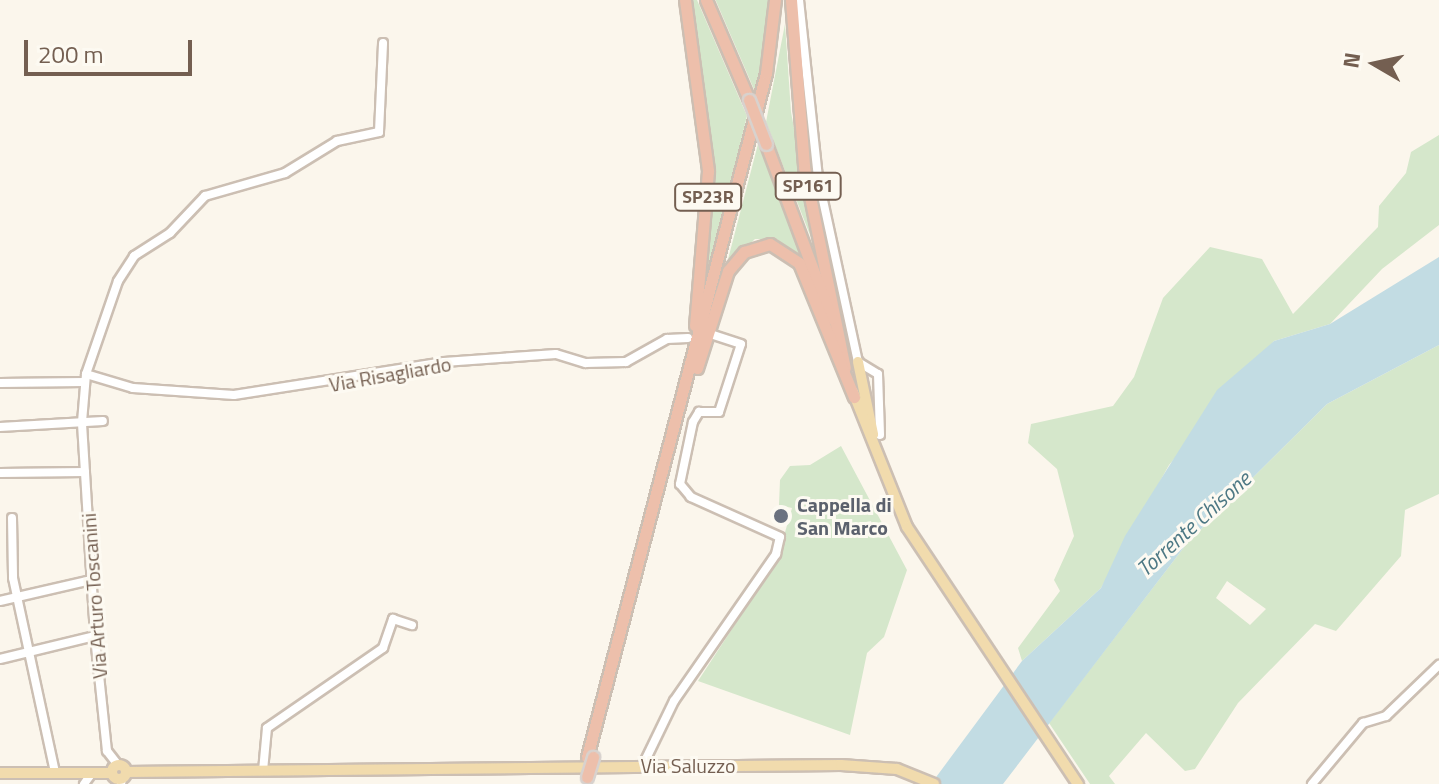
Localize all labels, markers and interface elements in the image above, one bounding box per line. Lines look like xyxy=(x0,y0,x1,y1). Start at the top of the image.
scale bar xyxy=(28,24,196,74)
north arrow xyxy=(1335,24,1415,104)
text: 200 m xyxy=(38,36,104,72)
text: N xyxy=(1333,50,1369,70)
road number: SP161 xyxy=(774,172,842,200)
road number: SP23R xyxy=(674,183,742,211)
street label: Via Risagliardo xyxy=(327,351,453,397)
water label: Torrente Chisone xyxy=(1132,466,1256,582)
place label: Cappella di San Marco xyxy=(797,492,892,539)
marker: Cappella di San Marco xyxy=(772,507,790,525)
street label: Via Arturo Toscanini xyxy=(76,512,112,680)
street label: Via Saluzzo xyxy=(640,753,736,777)

